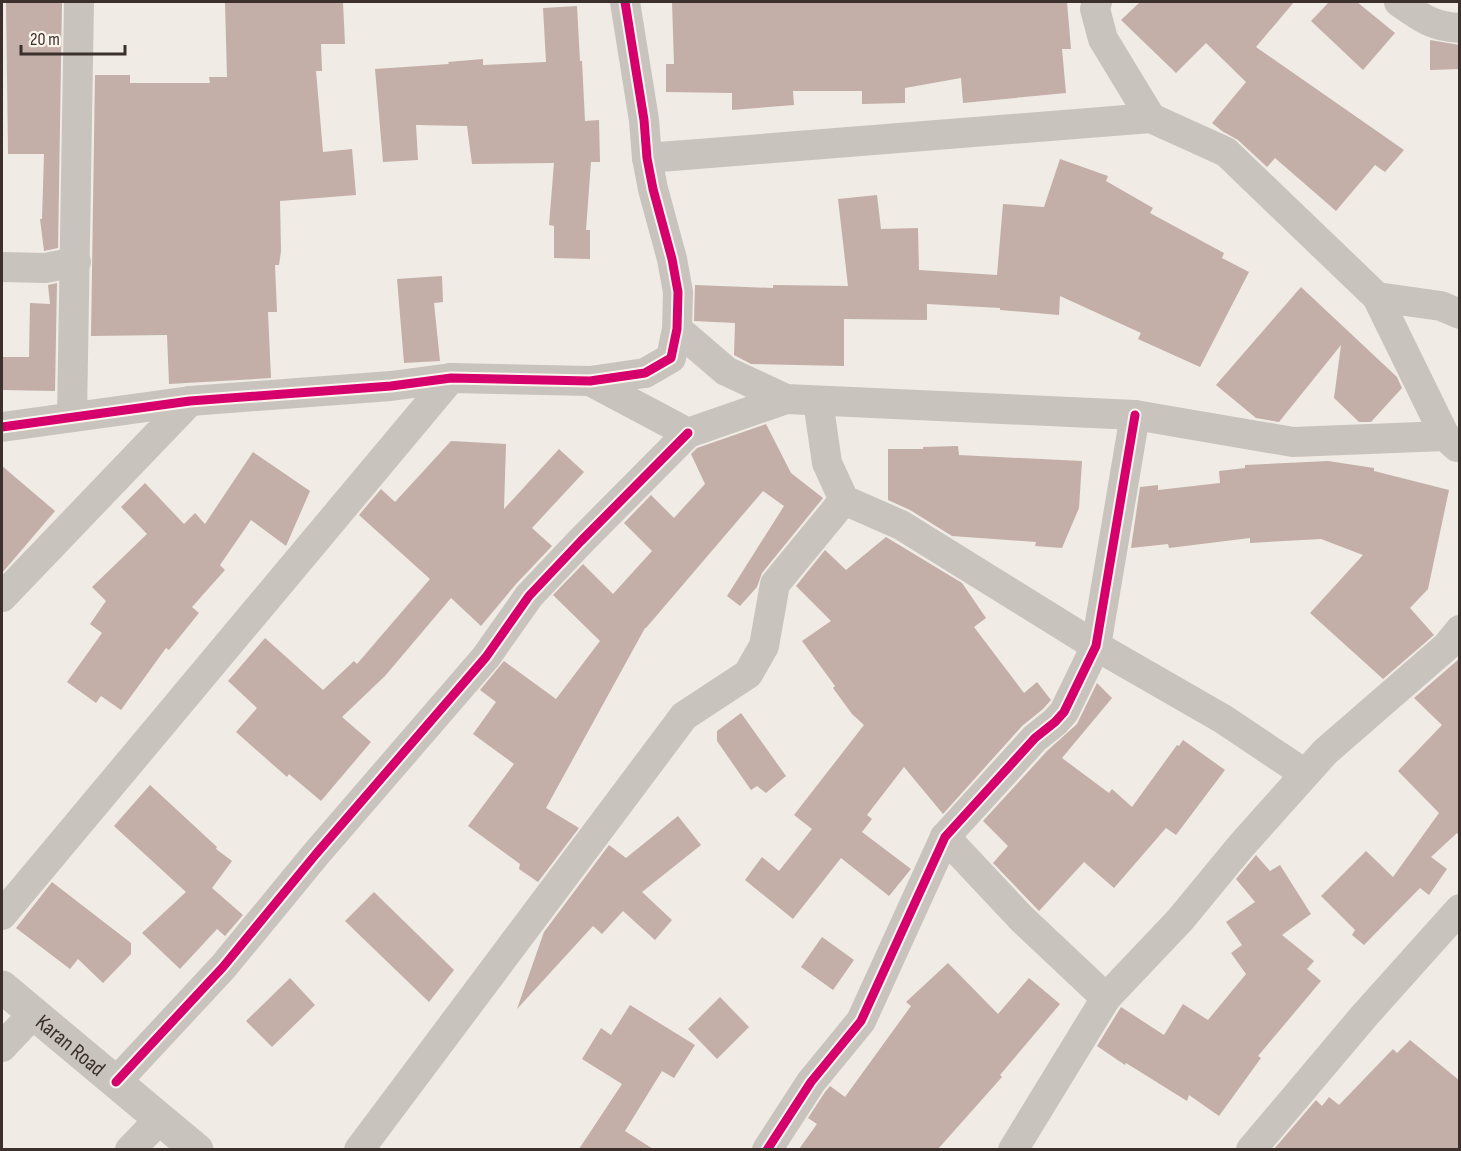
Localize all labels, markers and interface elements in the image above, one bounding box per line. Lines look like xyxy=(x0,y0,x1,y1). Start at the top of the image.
scale bar xyxy=(21,18,124,56)
text: 20 m xyxy=(30,29,60,50)
street label: Karan Road xyxy=(30,1009,110,1083)

